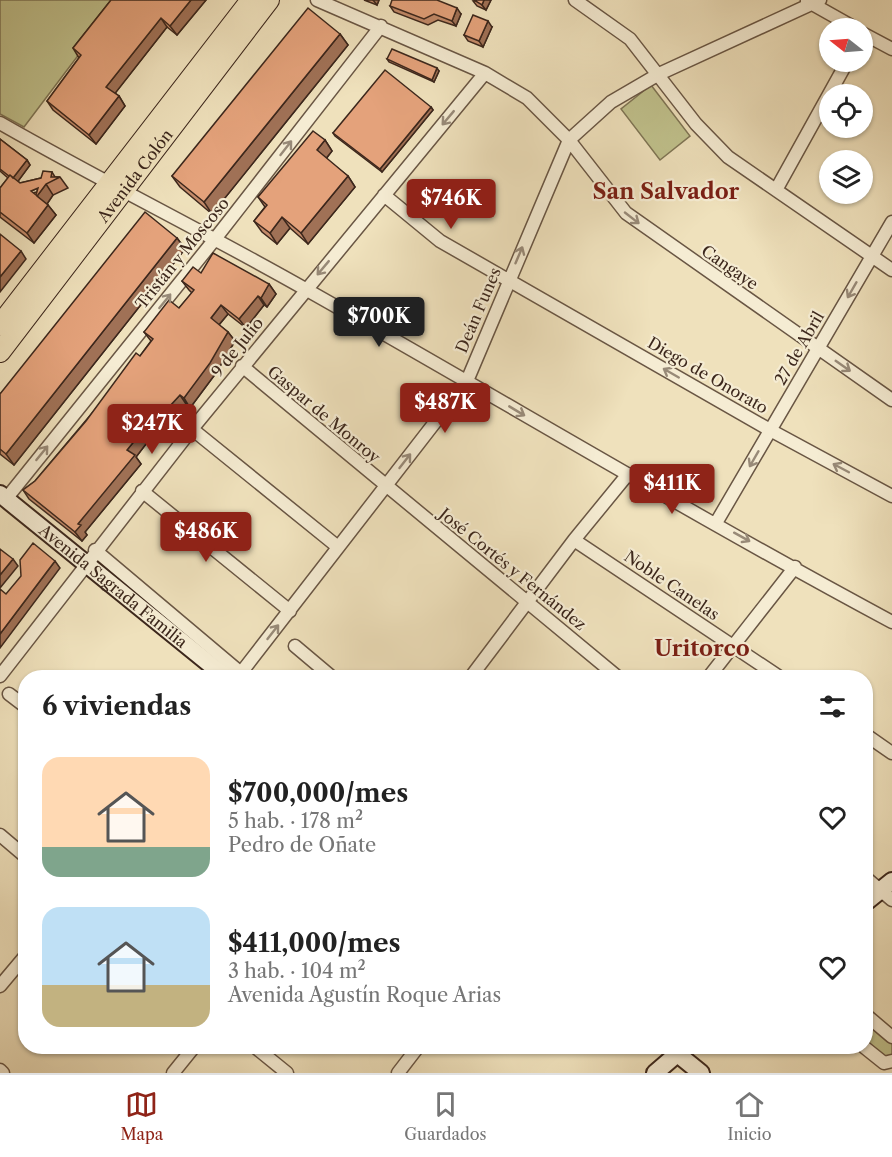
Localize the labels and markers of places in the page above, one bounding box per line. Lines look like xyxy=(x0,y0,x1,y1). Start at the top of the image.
pin: $746K xyxy=(409,179,493,230)
pin: $700K xyxy=(337,297,421,348)
pin: $487K xyxy=(403,383,487,434)
pin: $247K xyxy=(110,404,194,455)
pin: $411K xyxy=(630,464,714,515)
pin: $486K xyxy=(164,512,248,563)

